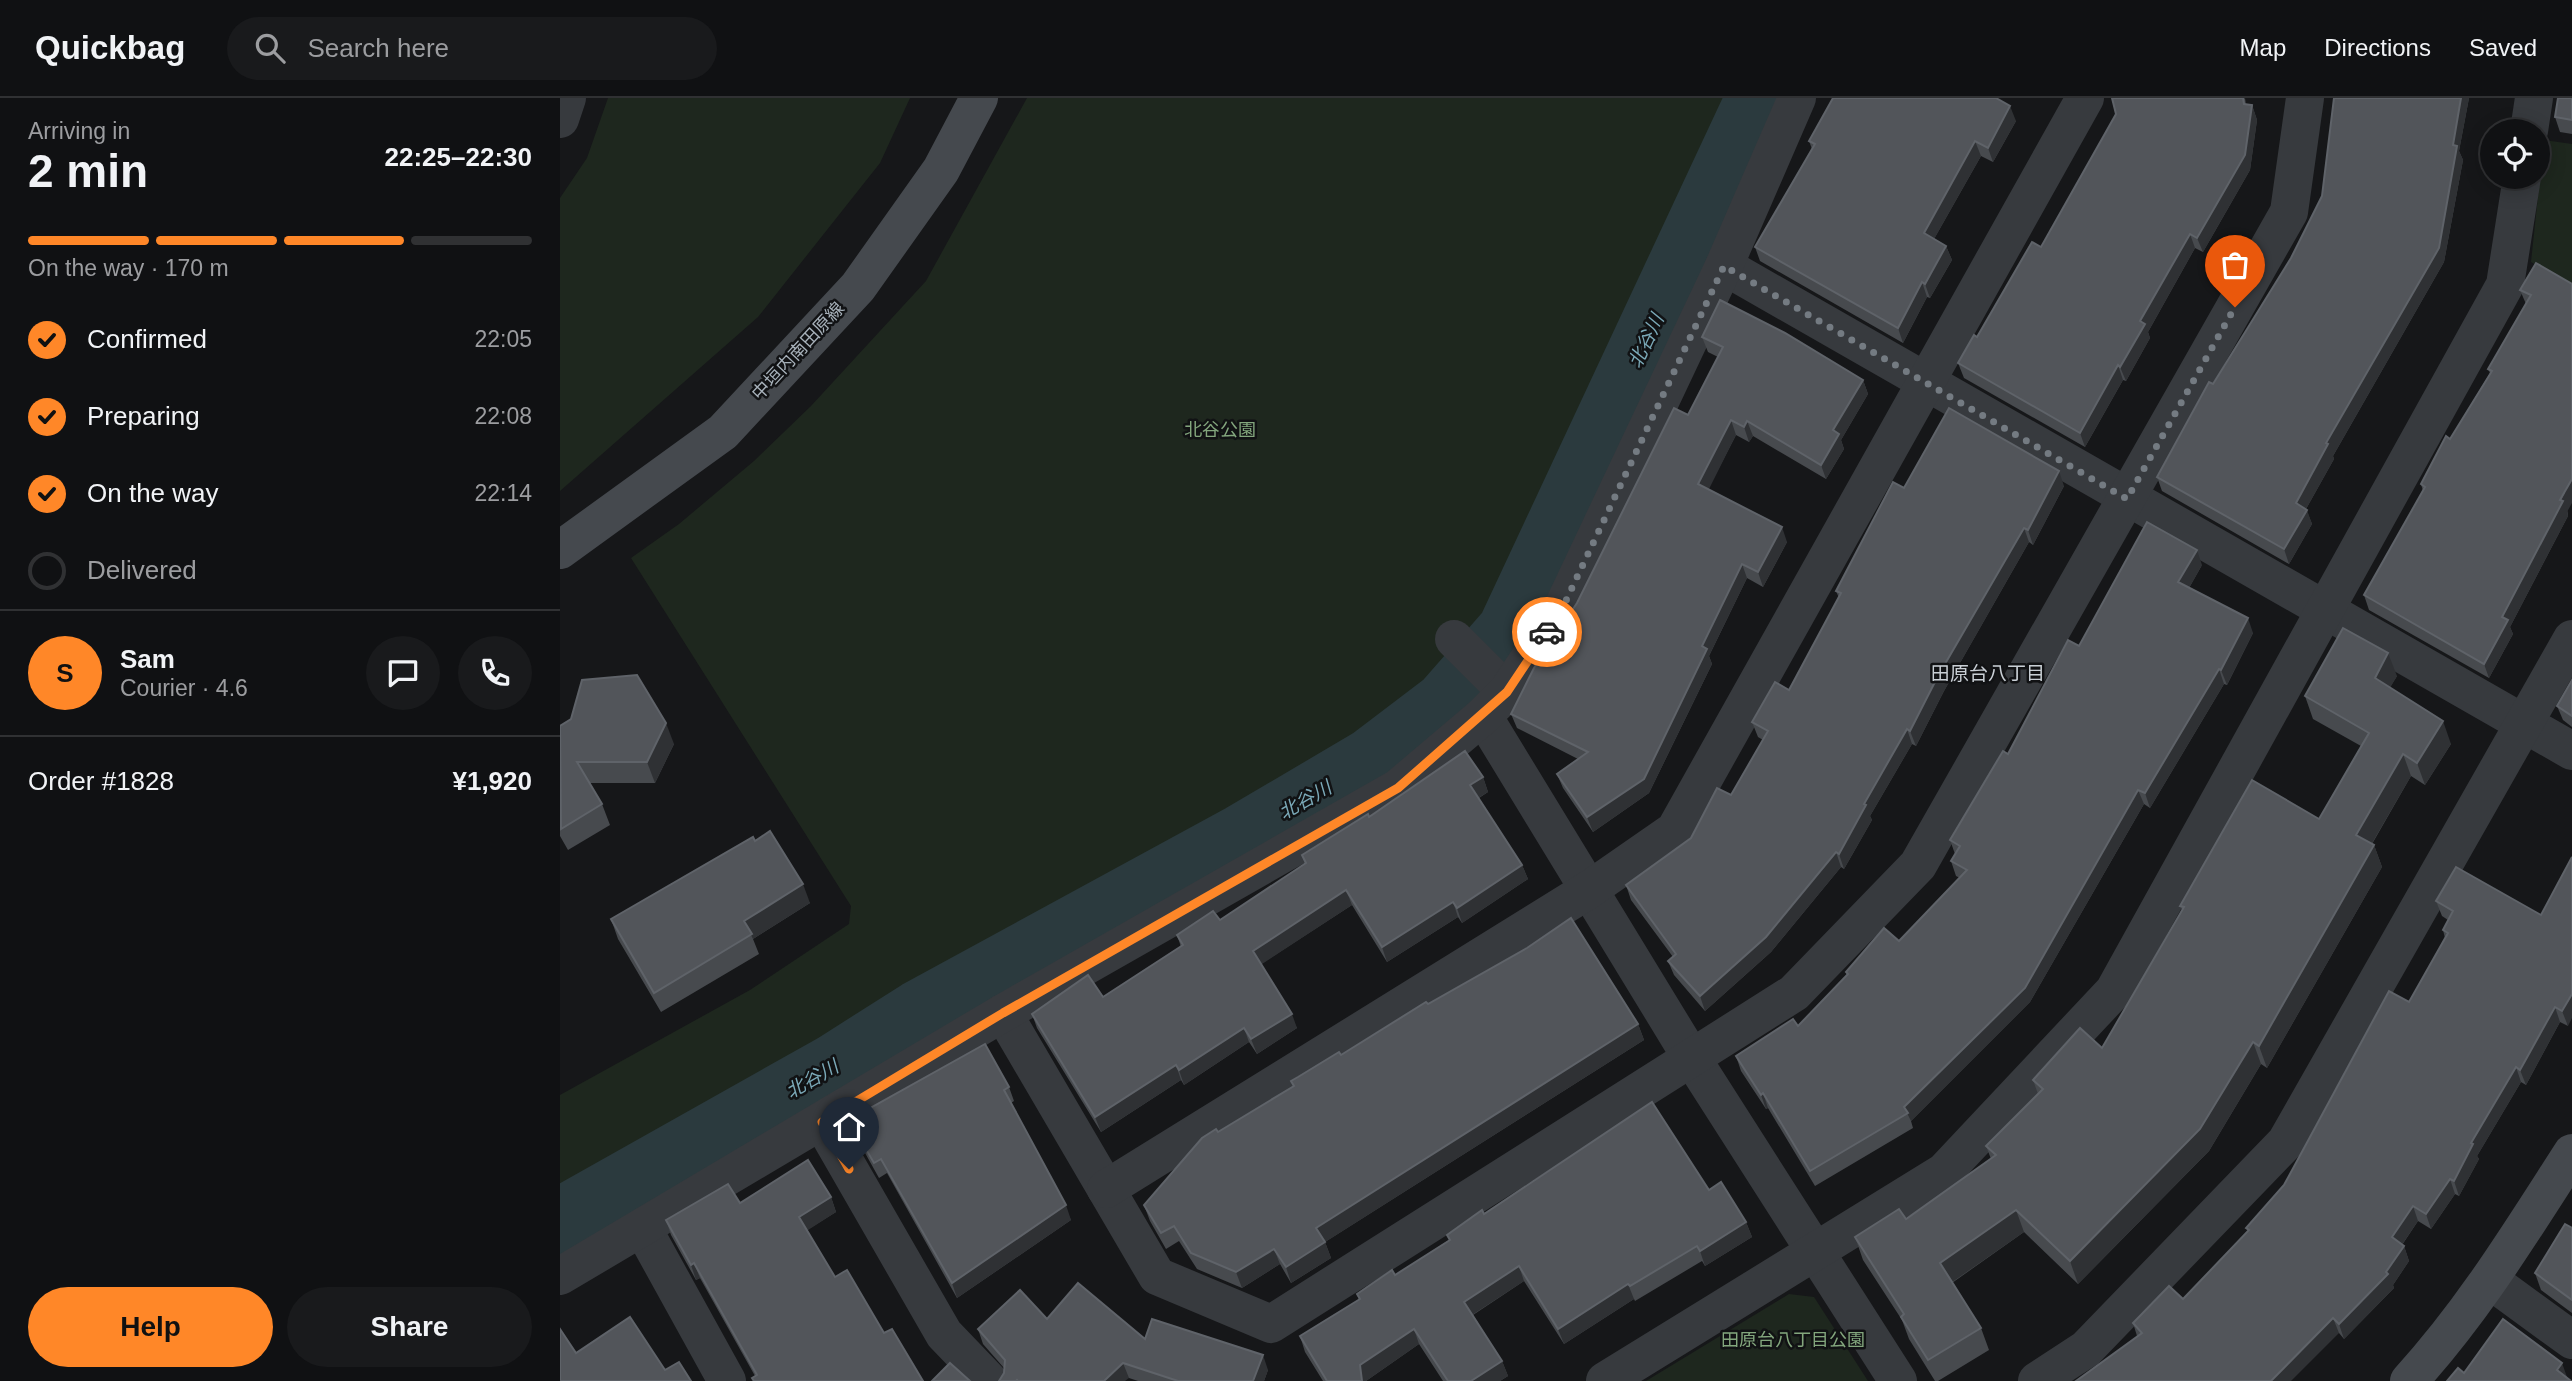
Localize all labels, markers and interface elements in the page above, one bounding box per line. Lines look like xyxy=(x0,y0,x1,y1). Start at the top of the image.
search box xyxy=(227,17,717,80)
text: Quickbag xyxy=(35,29,185,66)
icon: search xyxy=(251,29,289,67)
text: Search here xyxy=(307,33,449,63)
text: Map xyxy=(2240,34,2286,61)
text: Directions xyxy=(2324,34,2431,61)
text: Saved xyxy=(2469,34,2537,61)
text: Arriving in xyxy=(28,118,130,144)
map controls xyxy=(2480,119,2550,189)
button: locate xyxy=(2480,119,2550,189)
text: 22:25–22:30 xyxy=(385,142,532,172)
text: 2 min xyxy=(28,145,148,197)
pin xyxy=(2205,235,2265,307)
icon: bag xyxy=(2216,246,2254,284)
text: On the way · 170 m xyxy=(28,255,229,281)
street label: 中垣内南田原線 xyxy=(748,298,848,404)
water label: 北谷川 xyxy=(1624,309,1668,371)
icon: check xyxy=(28,321,66,359)
text: Confirmed xyxy=(87,324,207,354)
text: 22:05 xyxy=(474,326,532,352)
icon: check xyxy=(28,398,66,436)
text: Preparing xyxy=(87,401,200,431)
text: 22:08 xyxy=(474,403,532,429)
park label: 北谷公園 xyxy=(1184,420,1256,440)
icon: check xyxy=(28,475,66,513)
text: On the way xyxy=(87,478,219,508)
text: 22:14 xyxy=(474,480,532,506)
text: Delivered xyxy=(87,555,197,585)
courier xyxy=(1512,597,1582,667)
icon: car xyxy=(1528,613,1566,651)
button: chat xyxy=(366,636,440,710)
button: phone xyxy=(458,636,532,710)
text: Sam xyxy=(120,644,175,674)
text: S xyxy=(56,658,74,688)
district label: 田原台八丁目 xyxy=(1931,663,2045,684)
text: Courier · 4.6 xyxy=(120,675,248,701)
text: Order #1828 xyxy=(28,766,174,796)
text: ¥1,920 xyxy=(452,766,532,796)
water label: 北谷川 xyxy=(1275,776,1337,823)
water label: 北谷川 xyxy=(782,1055,844,1102)
pin xyxy=(819,1097,879,1169)
icon: home xyxy=(830,1108,868,1146)
button: Help xyxy=(28,1287,273,1367)
button: Share xyxy=(287,1287,532,1367)
park label: 田原台八丁目公園 xyxy=(1721,1330,1865,1350)

